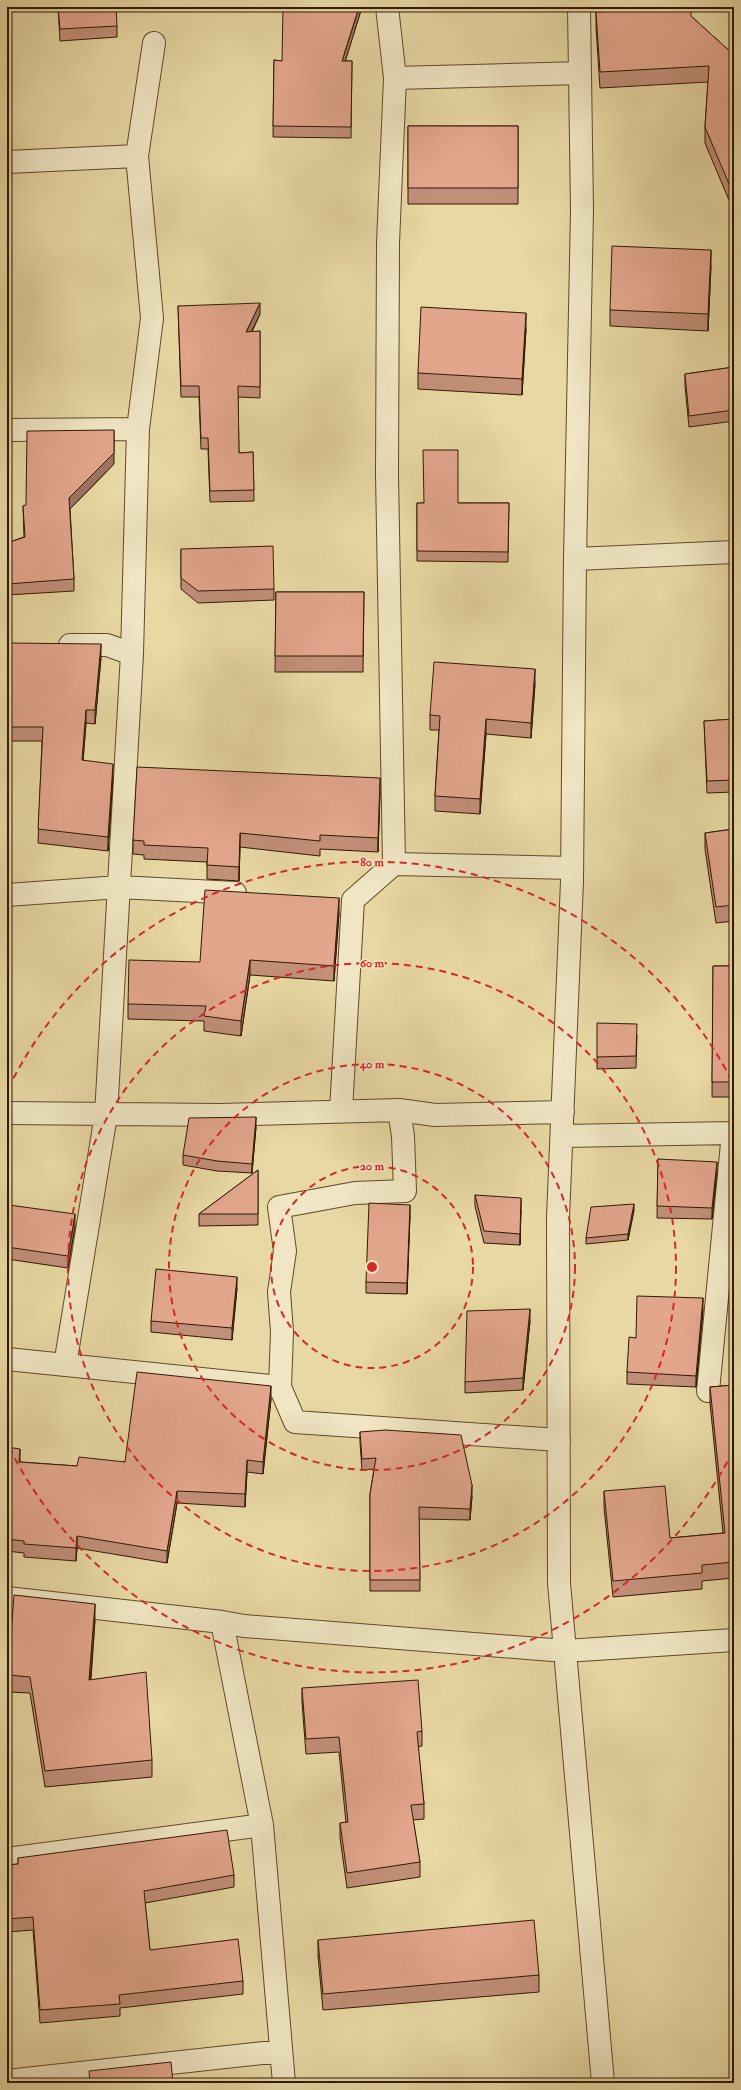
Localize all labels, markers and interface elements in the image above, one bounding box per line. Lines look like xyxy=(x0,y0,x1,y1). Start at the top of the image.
text: 80 m xyxy=(360,855,384,870)
text: 60 m xyxy=(360,956,385,971)
text: 40 m xyxy=(359,1057,385,1072)
text: 20 m xyxy=(360,1159,385,1174)
centre of rings xyxy=(365,1260,379,1274)

